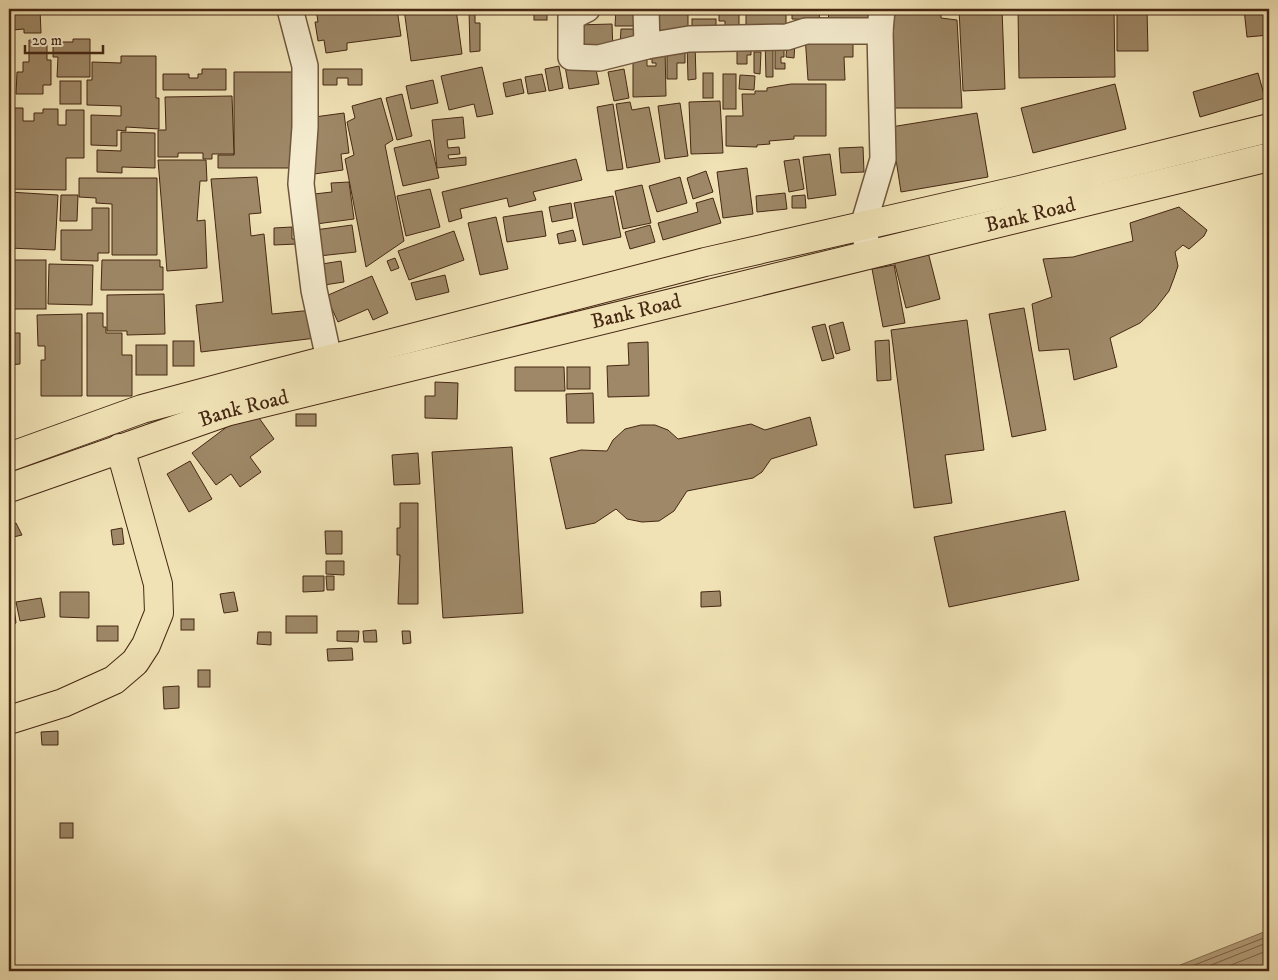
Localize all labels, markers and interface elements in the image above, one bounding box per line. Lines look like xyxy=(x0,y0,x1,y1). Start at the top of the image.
scale bar xyxy=(25,22,102,54)
text: 20 m xyxy=(32,31,62,50)
street label: Bank Road xyxy=(983,192,1078,239)
street label: Bank Road xyxy=(588,288,684,335)
street label: Bank Road xyxy=(196,384,292,433)

